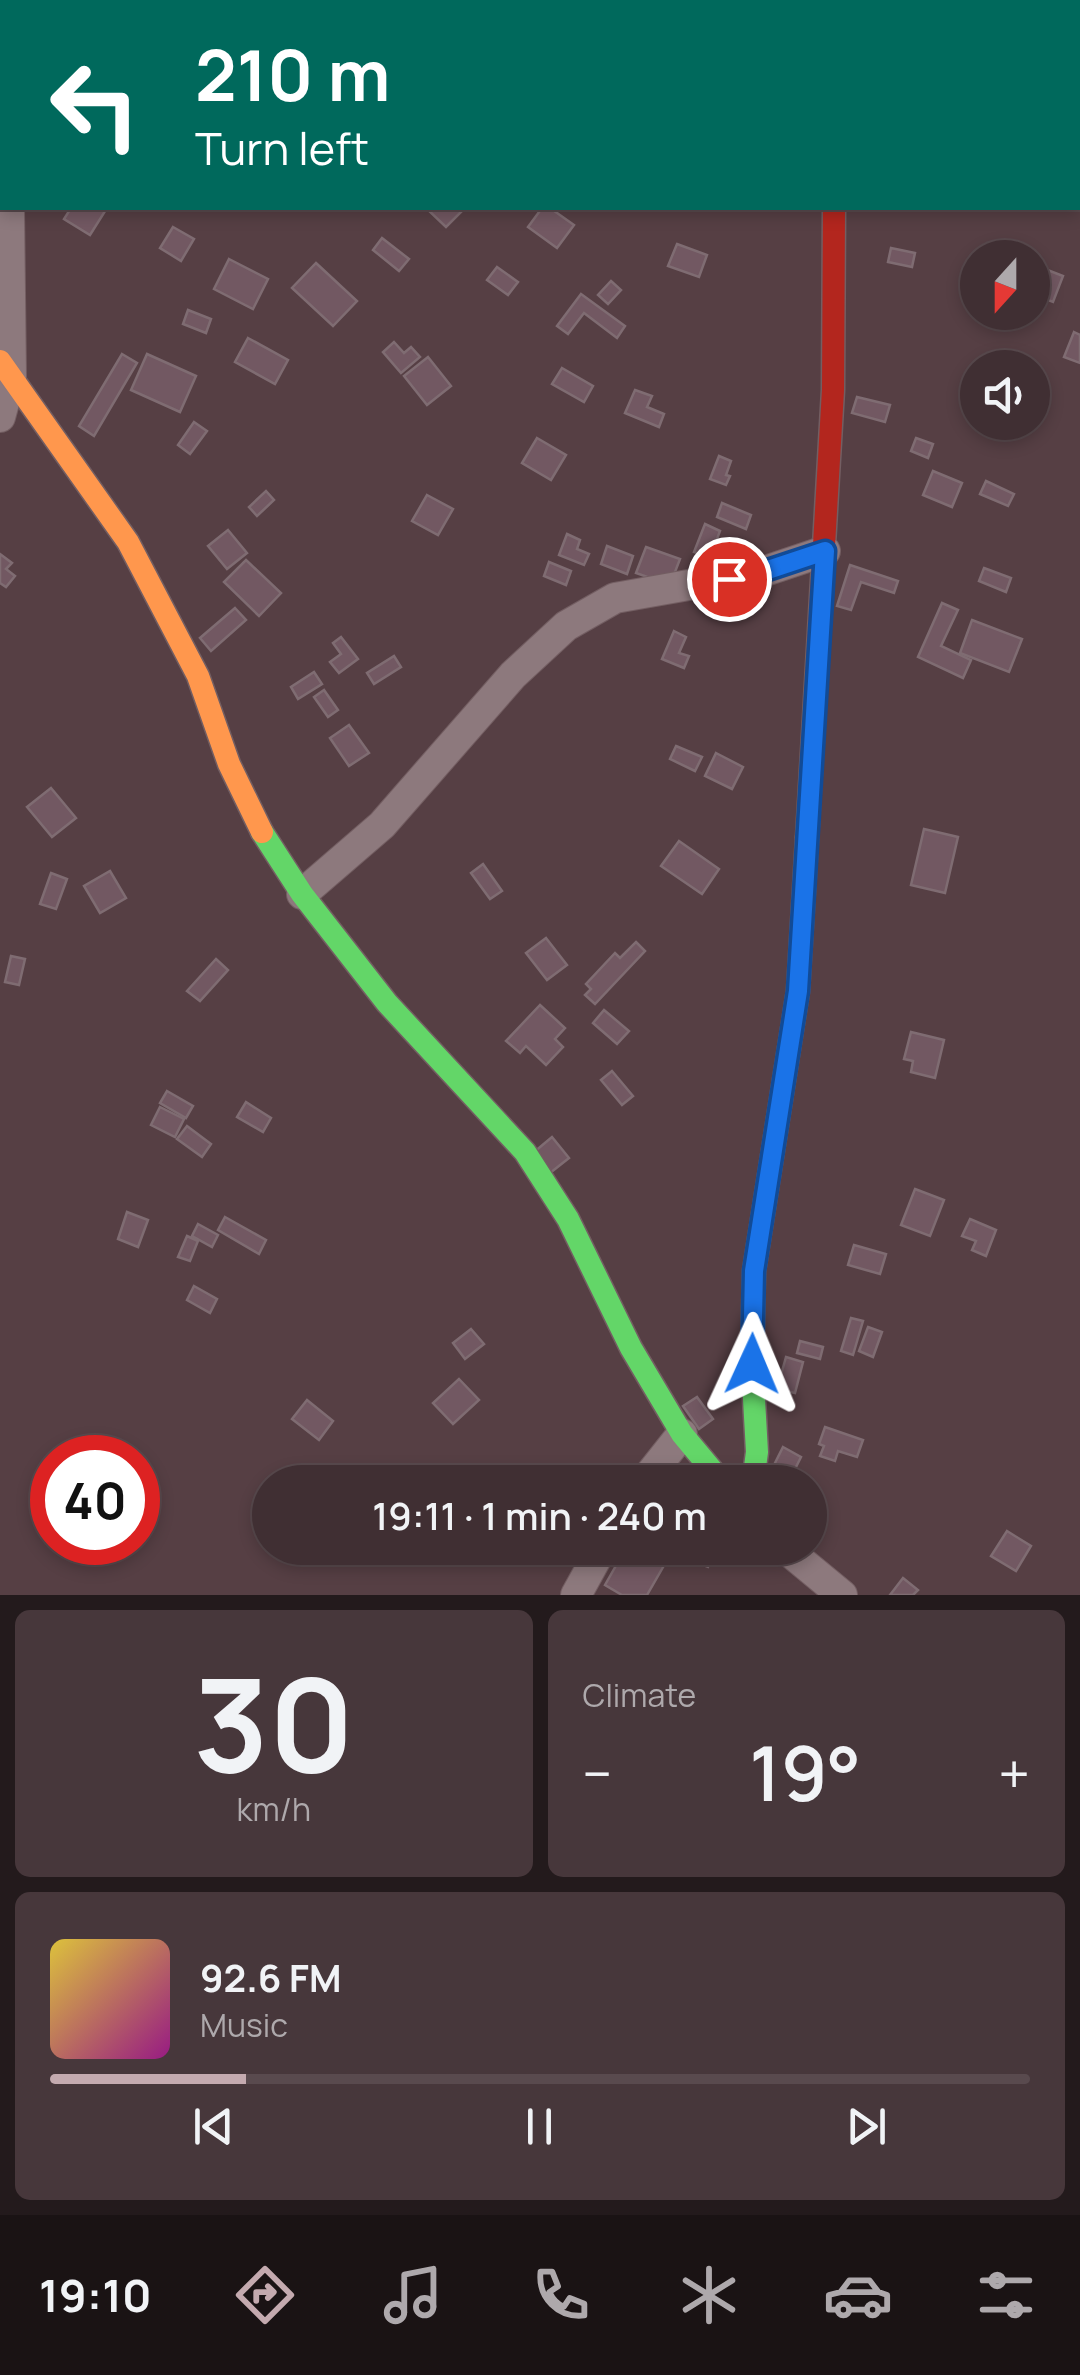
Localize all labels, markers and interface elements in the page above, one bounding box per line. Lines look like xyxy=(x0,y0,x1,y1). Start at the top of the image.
text: 210 m xyxy=(195,26,390,122)
icon: left xyxy=(30,40,160,170)
text: Turn left xyxy=(195,117,369,179)
north arrow xyxy=(960,240,1050,330)
map controls xyxy=(960,240,1050,440)
button: sound xyxy=(960,350,1050,440)
pin xyxy=(687,537,772,622)
icon: arrive xyxy=(702,552,757,607)
position arrow xyxy=(700,1312,804,1416)
speed limit sign: 40 xyxy=(30,1435,160,1565)
text: 19:11 · 1 min · 240 m xyxy=(372,1489,707,1541)
text: 30 xyxy=(193,1633,354,1811)
text: Climate xyxy=(583,1673,696,1717)
text: 19° xyxy=(749,1721,861,1824)
text: − xyxy=(583,1735,612,1811)
text: + xyxy=(998,1735,1030,1811)
text: km/h xyxy=(237,1787,311,1831)
text: 92.6 FM xyxy=(200,1951,341,2003)
text: Music xyxy=(200,2003,288,2047)
icon: previous xyxy=(186,2099,241,2154)
icon: pause xyxy=(512,2099,567,2154)
icon: next xyxy=(839,2099,894,2154)
icon: directions xyxy=(230,2260,300,2330)
icon: music xyxy=(378,2260,448,2330)
icon: phone xyxy=(526,2260,596,2330)
icon: climate xyxy=(674,2260,744,2330)
icon: car xyxy=(823,2260,893,2330)
icon: filters xyxy=(971,2260,1041,2330)
text: 19:10 xyxy=(39,2264,152,2326)

